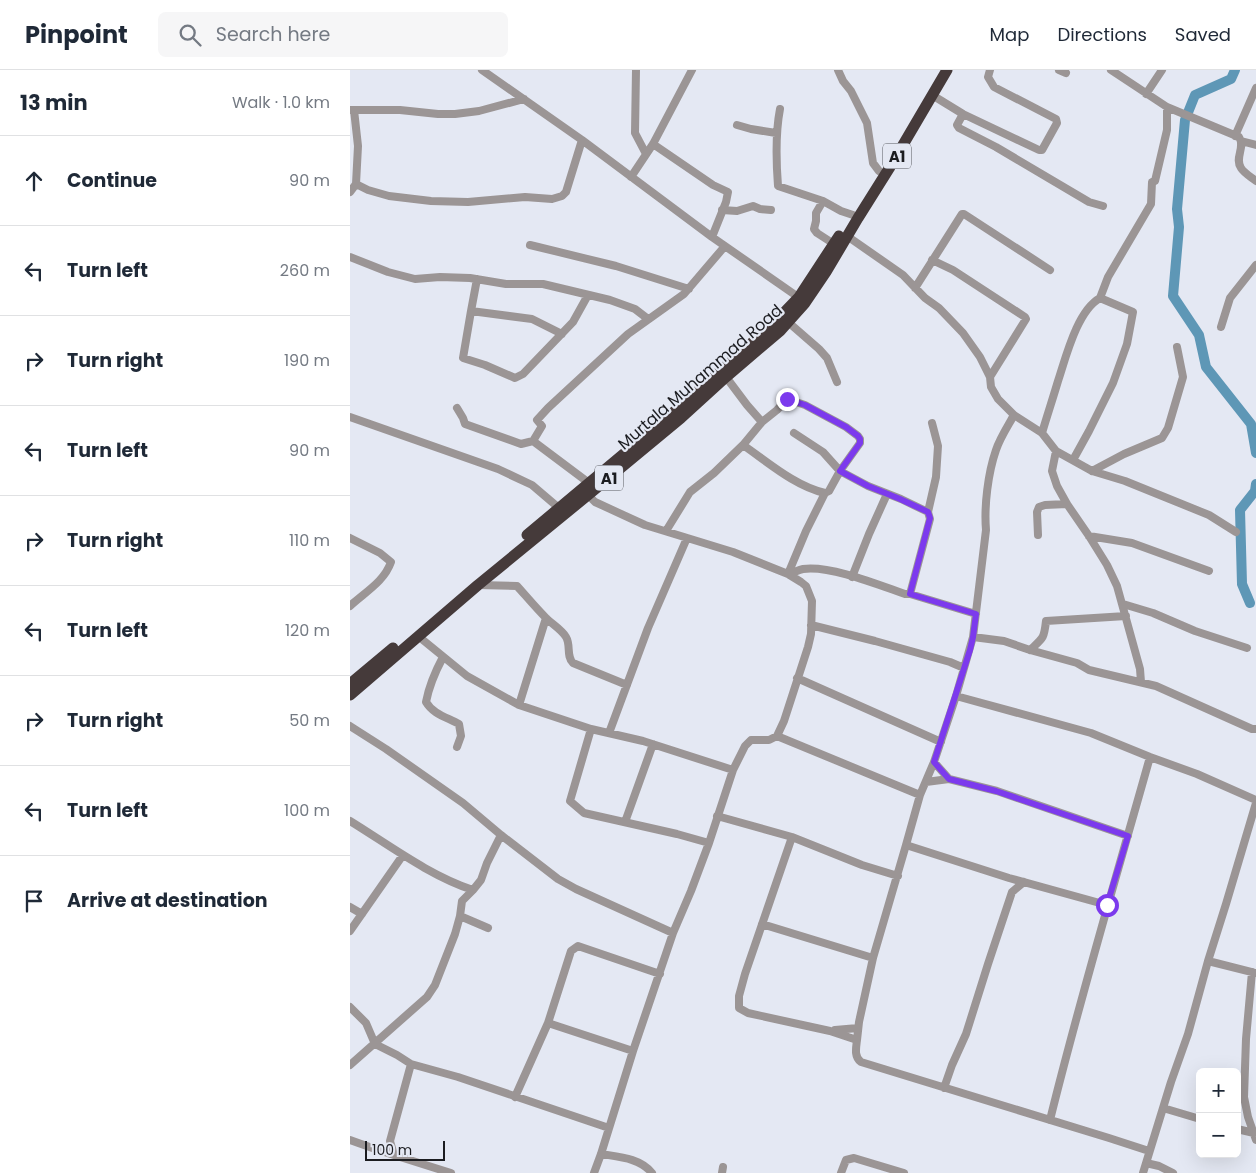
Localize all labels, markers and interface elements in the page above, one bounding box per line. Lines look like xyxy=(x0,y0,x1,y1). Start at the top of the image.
search box xyxy=(158,12,508,57)
text: Pinpoint xyxy=(25,18,128,51)
icon: search xyxy=(176,21,204,49)
text: Search here xyxy=(216,21,330,48)
text: Map xyxy=(990,22,1029,47)
text: Directions xyxy=(1057,22,1147,47)
text: Saved xyxy=(1175,22,1231,47)
text: 13 min xyxy=(20,88,88,117)
text: Walk · 1.0 km xyxy=(232,91,330,114)
road number: A1 xyxy=(883,144,911,168)
icon: ahead xyxy=(20,167,48,195)
text: Continue xyxy=(67,167,157,194)
text: 90 m xyxy=(289,169,330,192)
icon: left xyxy=(20,257,48,285)
text: Turn left xyxy=(67,257,148,284)
text: 260 m xyxy=(280,259,330,282)
street label: Murtala Muhammad Road xyxy=(613,299,787,455)
icon: right xyxy=(20,347,48,375)
text: Turn right xyxy=(67,347,163,374)
text: 190 m xyxy=(284,349,330,372)
route end xyxy=(776,388,799,411)
icon: left xyxy=(20,437,48,465)
text: Turn left xyxy=(67,437,148,464)
text: 90 m xyxy=(289,439,330,462)
road number: A1 xyxy=(595,466,623,490)
icon: right xyxy=(20,527,48,555)
text: Turn right xyxy=(67,527,163,554)
text: 110 m xyxy=(289,529,330,552)
icon: left xyxy=(20,617,48,645)
text: Turn left xyxy=(67,617,148,644)
text: 120 m xyxy=(285,619,330,642)
icon: right xyxy=(20,707,48,735)
text: Turn right xyxy=(67,707,163,734)
text: 50 m xyxy=(289,709,330,732)
icon: left xyxy=(20,797,48,825)
text: Turn left xyxy=(67,797,148,824)
text: 100 m xyxy=(284,799,330,822)
icon: arrive xyxy=(20,887,48,915)
text: Arrive at destination xyxy=(67,887,268,914)
route start xyxy=(1096,894,1119,917)
map controls xyxy=(1196,1068,1241,1158)
button: + xyxy=(1196,1068,1241,1113)
button: − xyxy=(1196,1113,1241,1158)
scale bar xyxy=(365,1138,445,1161)
text: 100 m xyxy=(372,1140,412,1160)

